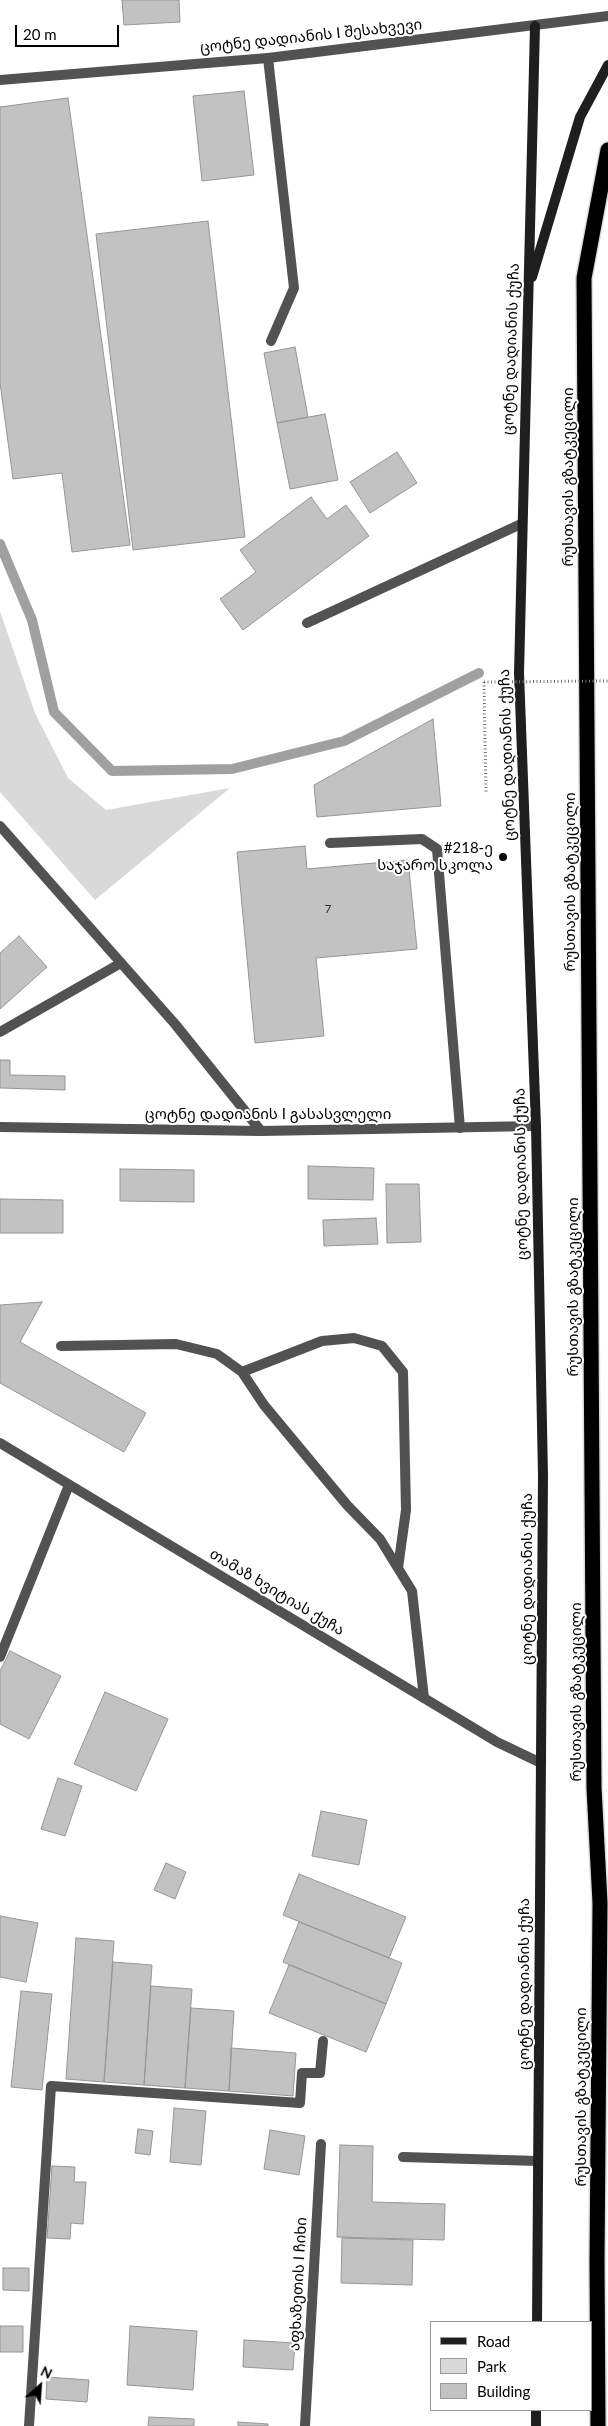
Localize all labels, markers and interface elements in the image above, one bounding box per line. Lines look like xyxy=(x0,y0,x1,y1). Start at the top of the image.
scale bar xyxy=(18,15,121,47)
street label: ცოტნე დადიანის I შესახვევი xyxy=(199,15,423,57)
text: 20 m xyxy=(23,25,57,43)
street label: ცოტნე დადიანის ქუჩა xyxy=(499,263,523,435)
street label: რუსთავის გზატკეცილი xyxy=(559,387,577,567)
street label: ცოტნე დადიანის ქუჩა xyxy=(495,669,519,841)
street label: რუსთავის გზატკეცილი xyxy=(561,792,579,972)
place label: #218-ე საჯარო სკოლა xyxy=(377,839,493,874)
marker: #218-ე საჯარო სკოლა xyxy=(497,851,509,863)
house number: 7 xyxy=(325,902,331,916)
street label: ცოტნე დადიანის ქუჩა xyxy=(510,1088,532,1260)
street label: ცოტნე დადიანის I გასასვლელი xyxy=(145,1105,391,1123)
street label: რუსთავის გზატკეცილი xyxy=(564,1197,582,1377)
street label: ცოტნე დადიანის ქუჩა xyxy=(518,1493,536,1665)
street label: თამაზ ხვიტიას ქუჩა xyxy=(206,1545,348,1639)
street label: რუსთავის გზატკეცილი xyxy=(567,1602,585,1782)
street label: ცოტნე დადიანის ქუჩა xyxy=(515,1898,533,2070)
street label: რუსთავის გზატკეცილი xyxy=(572,2007,590,2187)
street label: აფხაზეთის I ჩიხი xyxy=(286,2217,310,2351)
legend xyxy=(430,2321,593,2411)
text: Road xyxy=(477,2332,510,2350)
text: Park xyxy=(477,2357,506,2375)
north arrow xyxy=(15,2361,65,2411)
text: N xyxy=(38,2362,55,2382)
text: Building xyxy=(477,2382,530,2400)

